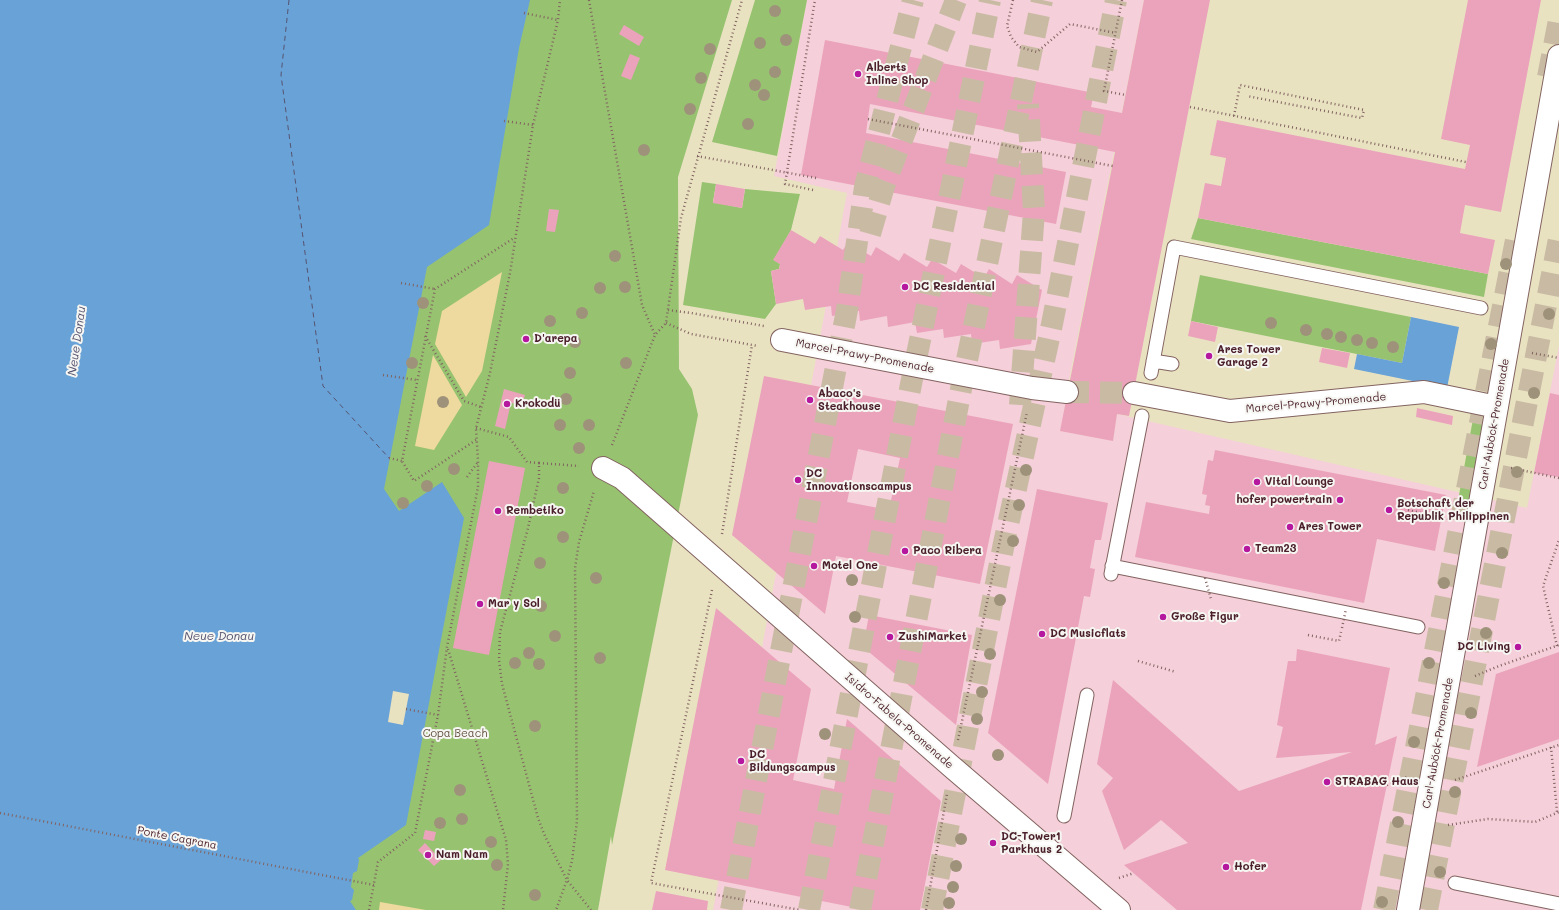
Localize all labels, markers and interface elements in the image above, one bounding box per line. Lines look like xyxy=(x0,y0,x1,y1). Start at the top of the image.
place label: Alberts Inline Shop xyxy=(866,61,928,87)
marker: Alberts Inline Shop xyxy=(853,69,863,79)
place label: DC Residential xyxy=(913,280,995,294)
marker: DC Residential xyxy=(900,282,910,292)
water label: Neue Donau xyxy=(65,305,89,377)
place label: D'arepa xyxy=(534,332,578,346)
marker: D'arepa xyxy=(521,334,531,344)
street label: Marcel-Prawy-Promenade xyxy=(795,336,935,376)
place label: Ares Tower Garage 2 xyxy=(1217,343,1280,369)
marker: Ares Tower Garage 2 xyxy=(1204,351,1214,361)
street label: Carl-Auböck-Promenade xyxy=(1476,357,1512,491)
place label: Abaco's Steakhouse xyxy=(818,387,880,413)
street label: Marcel-Prawy-Promenade xyxy=(1245,390,1387,416)
marker: Abaco's Steakhouse xyxy=(805,395,815,405)
place label: Krokodü xyxy=(515,397,561,411)
marker: Krokodü xyxy=(502,399,512,409)
place label: DC Innovationscampus xyxy=(806,467,912,493)
marker: DC Innovationscampus xyxy=(793,475,803,485)
place label: Vital Lounge xyxy=(1265,475,1333,489)
marker: Vital Lounge xyxy=(1252,477,1262,487)
place label: hofer powertrain xyxy=(1236,493,1332,507)
marker: hofer powertrain xyxy=(1335,495,1345,505)
place label: Botschaft der Republik Philippinen xyxy=(1397,497,1509,523)
place label: Rembetiko xyxy=(506,504,564,518)
marker: Botschaft der Republik Philippinen xyxy=(1384,505,1394,515)
marker: Rembetiko xyxy=(493,506,503,516)
place label: Ares Tower xyxy=(1298,520,1361,534)
marker: Ares Tower xyxy=(1285,522,1295,532)
place label: Team23 xyxy=(1255,542,1296,556)
place label: Paco Ribera xyxy=(913,544,982,558)
marker: Team23 xyxy=(1242,544,1252,554)
marker: Paco Ribera xyxy=(900,546,910,556)
place label: Motel One xyxy=(822,559,878,573)
marker: Motel One xyxy=(809,561,819,571)
place label: Mar y Sol xyxy=(488,597,540,611)
marker: Mar y Sol xyxy=(475,599,485,609)
place label: Große Figur xyxy=(1171,610,1239,624)
marker: Große Figur xyxy=(1158,612,1168,622)
place label: DC Musicflats xyxy=(1050,627,1126,641)
water label: Neue Donau xyxy=(184,629,254,643)
marker: DC Musicflats xyxy=(1037,629,1047,639)
place label: ZushiMarket xyxy=(898,630,967,644)
marker: ZushiMarket xyxy=(885,632,895,642)
place label: DC Living xyxy=(1457,640,1510,654)
marker: DC Living xyxy=(1513,642,1523,652)
street label: Isidro-Fabela-Promenade xyxy=(842,670,956,772)
street label: Carl-Auböck-Promenade xyxy=(1420,676,1456,810)
park label: Copa Beach xyxy=(423,727,487,741)
place label: DC Bildungscampus xyxy=(749,748,836,774)
marker: DC Bildungscampus xyxy=(736,756,746,766)
place label: STRABAG Haus xyxy=(1335,775,1419,789)
marker: STRABAG Haus xyxy=(1322,777,1332,787)
street label: Ponte Cagrana xyxy=(136,824,218,852)
place label: DC-Tower1 Parkhaus 2 xyxy=(1001,830,1062,856)
marker: DC-Tower1 Parkhaus 2 xyxy=(988,838,998,848)
place label: Nam Nam xyxy=(436,848,488,862)
marker: Nam Nam xyxy=(423,850,433,860)
place label: Hofer xyxy=(1234,860,1267,874)
marker: Hofer xyxy=(1221,862,1231,872)

